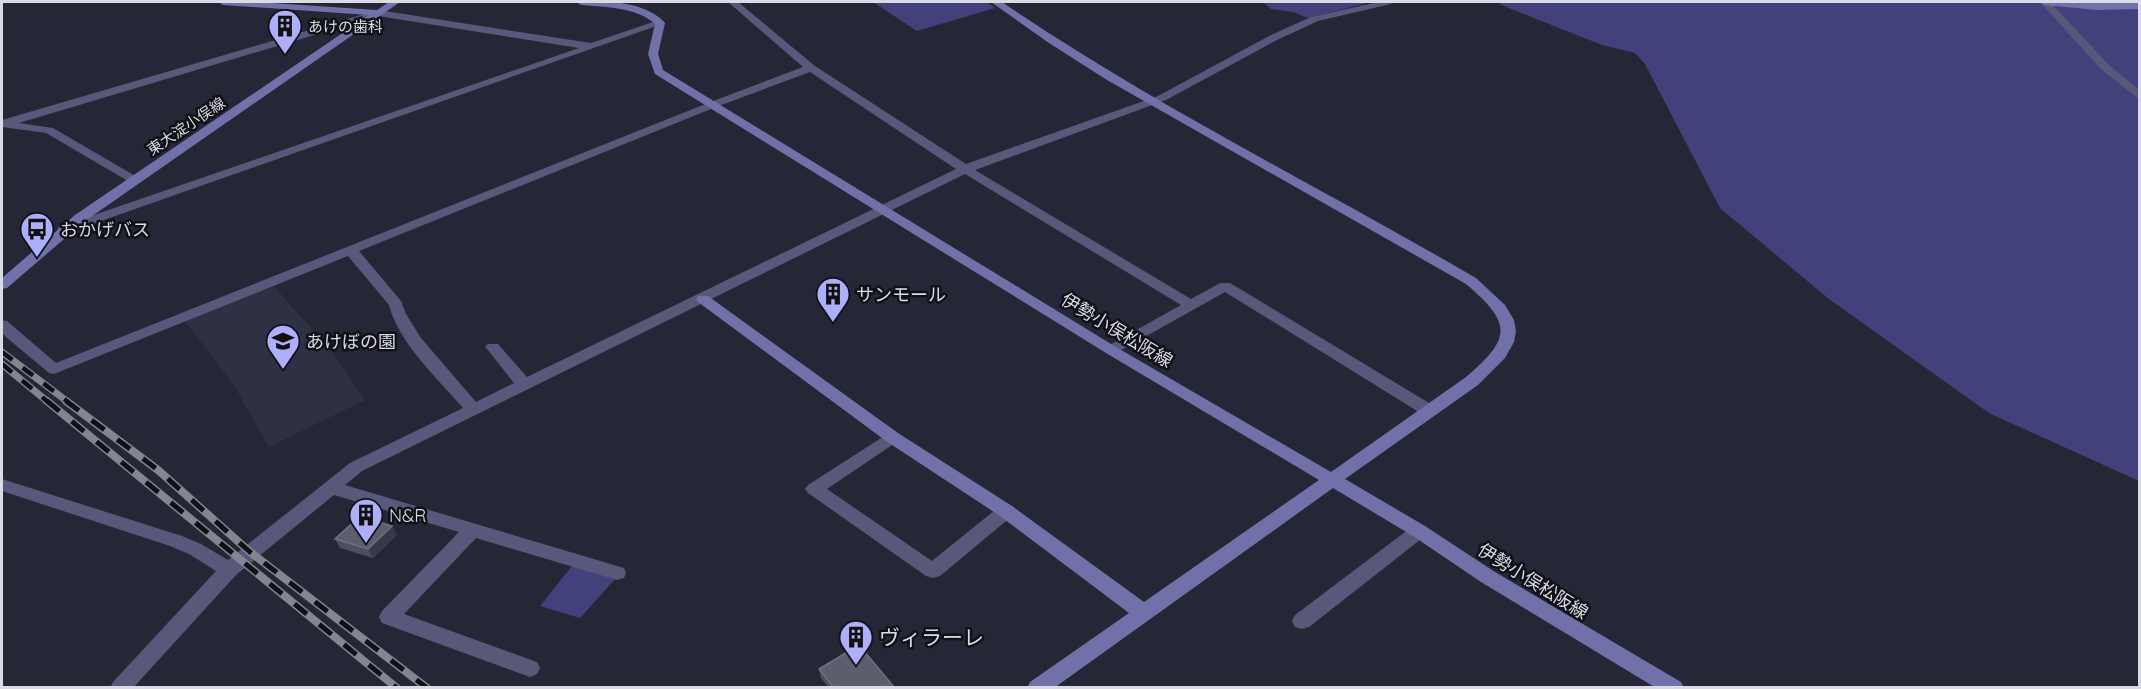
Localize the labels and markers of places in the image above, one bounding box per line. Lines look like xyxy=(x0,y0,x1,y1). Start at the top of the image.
building icon: あけの歯科 xyxy=(267,8,303,55)
place label: あけの歯科 xyxy=(308,17,383,36)
bus stop icon: おかげバス xyxy=(19,211,55,258)
place label: おかげバス xyxy=(60,218,150,241)
building icon: サンモール xyxy=(815,276,851,323)
place label: サンモール xyxy=(856,283,946,306)
school or university icon: あけぼの園 xyxy=(265,323,301,370)
place label: あけぼの園 xyxy=(306,330,396,353)
building icon: N&R xyxy=(348,497,384,544)
place label: N&R xyxy=(389,504,426,527)
building icon: ヴィラーレ xyxy=(838,619,874,666)
place label: ヴィラーレ xyxy=(879,624,984,650)

